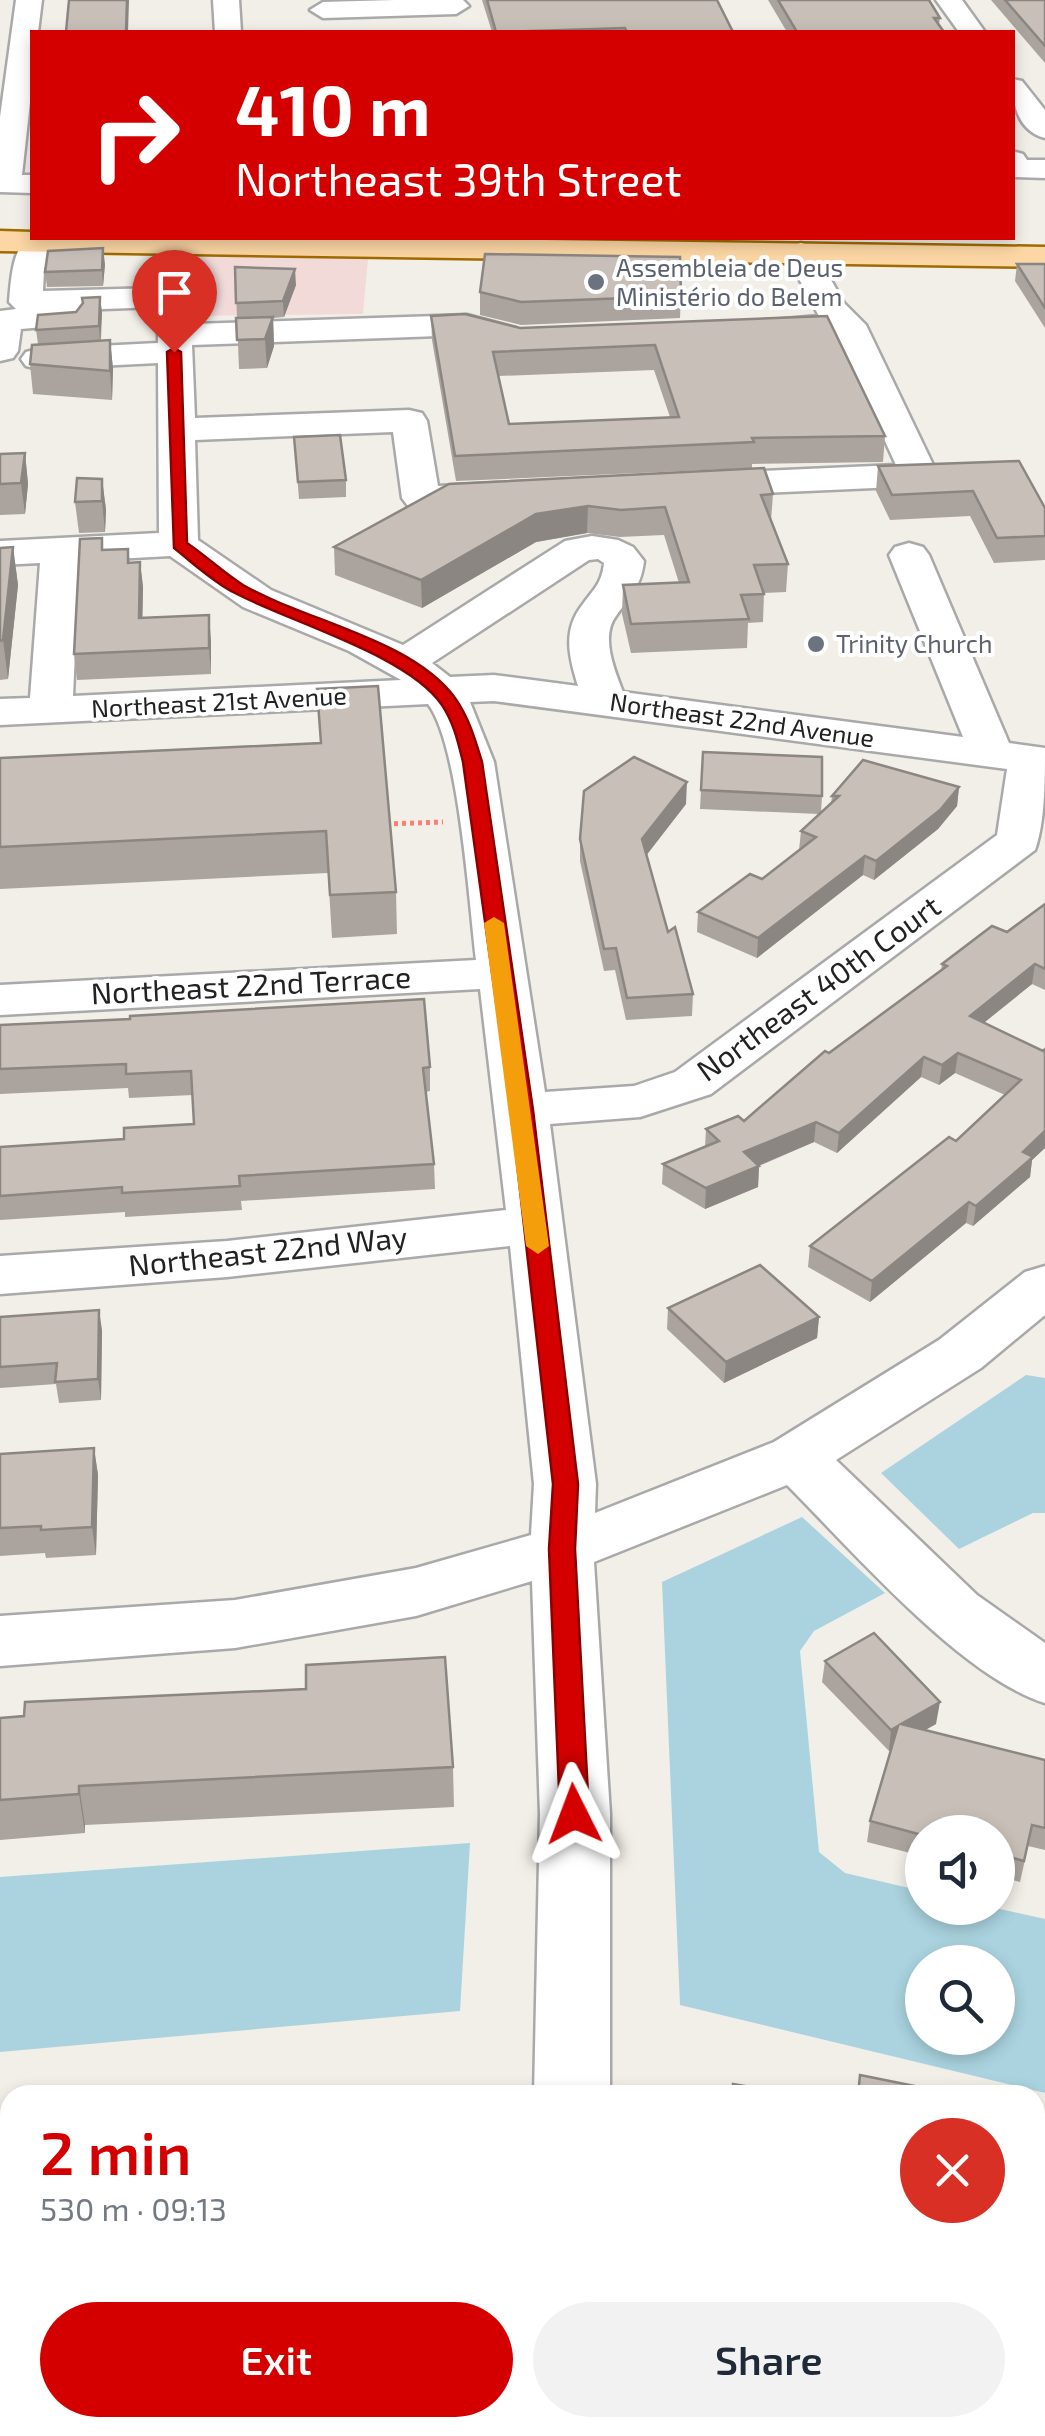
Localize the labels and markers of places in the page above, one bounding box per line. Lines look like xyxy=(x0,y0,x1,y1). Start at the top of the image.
pin xyxy=(132,250,217,353)
place label: Assembleia de Deus Ministério do Belem xyxy=(616,252,843,311)
marker: Assembleia de Deus Ministério do Belem xyxy=(585,271,607,293)
place label: Trinity Church xyxy=(836,628,992,658)
marker: Trinity Church xyxy=(805,633,827,655)

